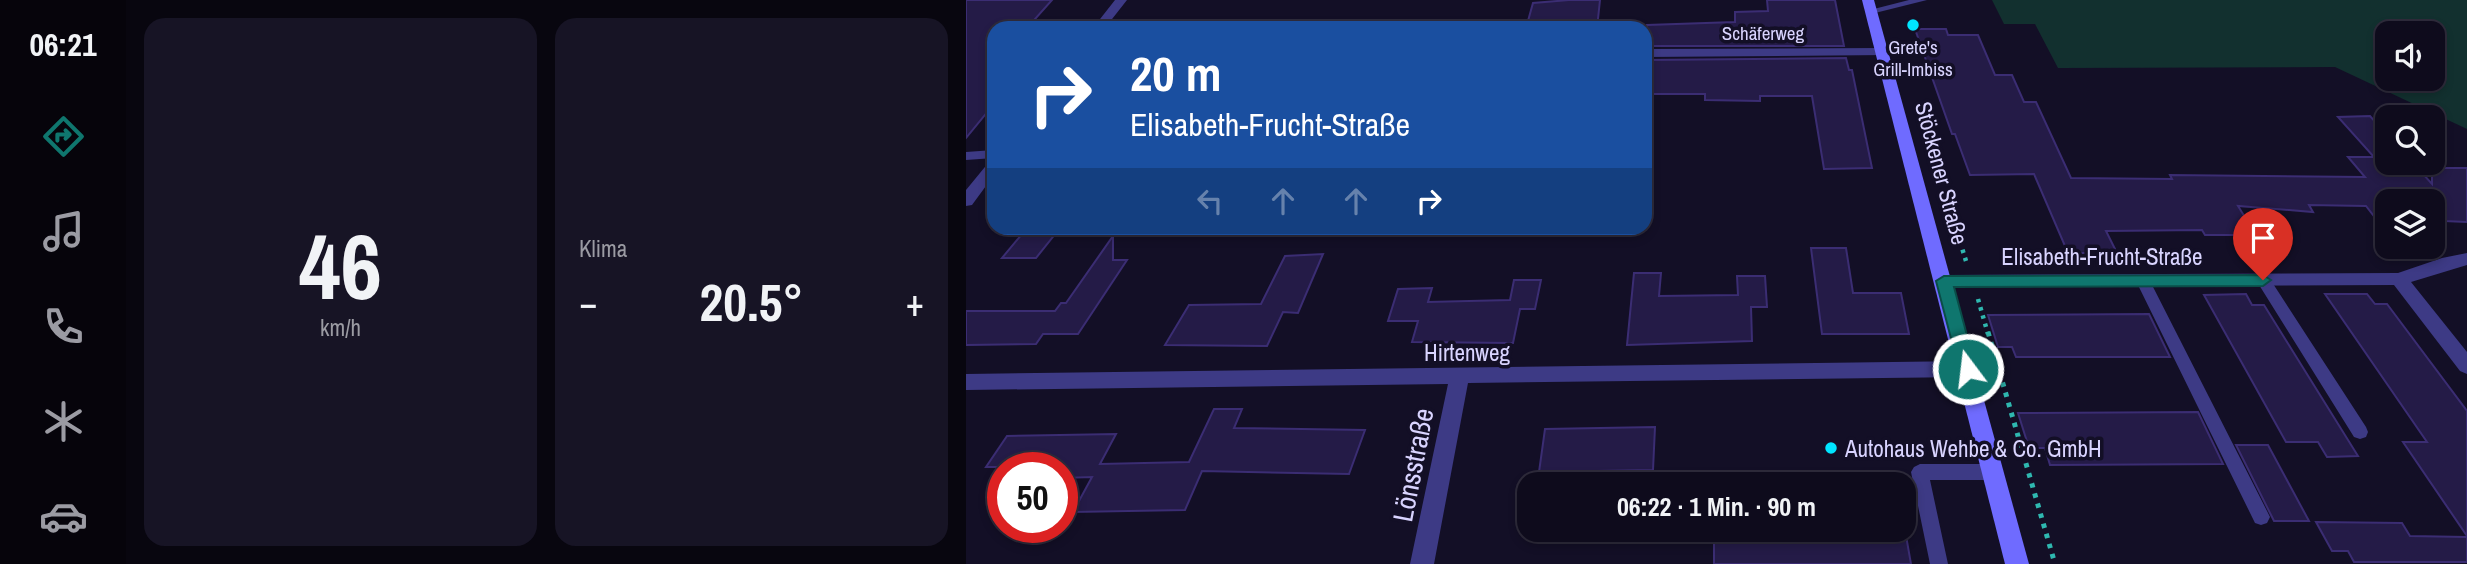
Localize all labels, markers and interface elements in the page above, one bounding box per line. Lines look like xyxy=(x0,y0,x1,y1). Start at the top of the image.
marker: Grete's Grill-Imbiss xyxy=(1905,17,1921,33)
street label: Schäferweg xyxy=(1722,20,1804,46)
map controls xyxy=(2375,21,2445,259)
button: sound xyxy=(2375,21,2445,91)
text: 06:21 xyxy=(29,23,97,66)
place label: Grete's Grill-Imbiss xyxy=(1873,34,1953,82)
text: 20 m xyxy=(1130,40,1222,106)
icon: right xyxy=(1015,49,1106,140)
street label: Stöckener Straße xyxy=(1908,98,1976,248)
text: Elisabeth-Frucht-Straße xyxy=(1130,103,1410,146)
button: search xyxy=(2375,105,2445,175)
icon: directions xyxy=(39,112,88,161)
icon: left xyxy=(1191,182,1229,220)
icon: ahead xyxy=(1264,182,1302,220)
icon: ahead xyxy=(1337,182,1375,220)
icon: right xyxy=(1410,182,1448,220)
button: layers xyxy=(2375,189,2445,259)
text: 46 xyxy=(299,205,382,327)
icon: music xyxy=(39,207,88,256)
pin xyxy=(2233,208,2293,280)
icon: arrive xyxy=(2244,219,2282,257)
text: Klima xyxy=(579,233,627,264)
street label: Elisabeth-Frucht-Straße xyxy=(2001,241,2203,272)
text: 20.5° xyxy=(700,267,803,337)
text: − xyxy=(579,277,597,328)
text: + xyxy=(906,277,924,328)
icon: phone xyxy=(39,302,88,351)
text: km/h xyxy=(320,312,361,343)
position arrow xyxy=(1931,332,2005,406)
street label: Hirtenweg xyxy=(1424,337,1510,368)
icon: climate xyxy=(39,397,88,446)
street label: Lönsstraße xyxy=(1383,405,1443,525)
place label: Autohaus Wehbe & Co. GmbH xyxy=(1844,433,2102,464)
marker: Autohaus Wehbe & Co. GmbH xyxy=(1823,440,1839,456)
speed limit sign: 50 xyxy=(987,452,1078,543)
text: 06:22 · 1 Min. · 90 m xyxy=(1617,489,1816,524)
icon: car xyxy=(39,492,88,541)

